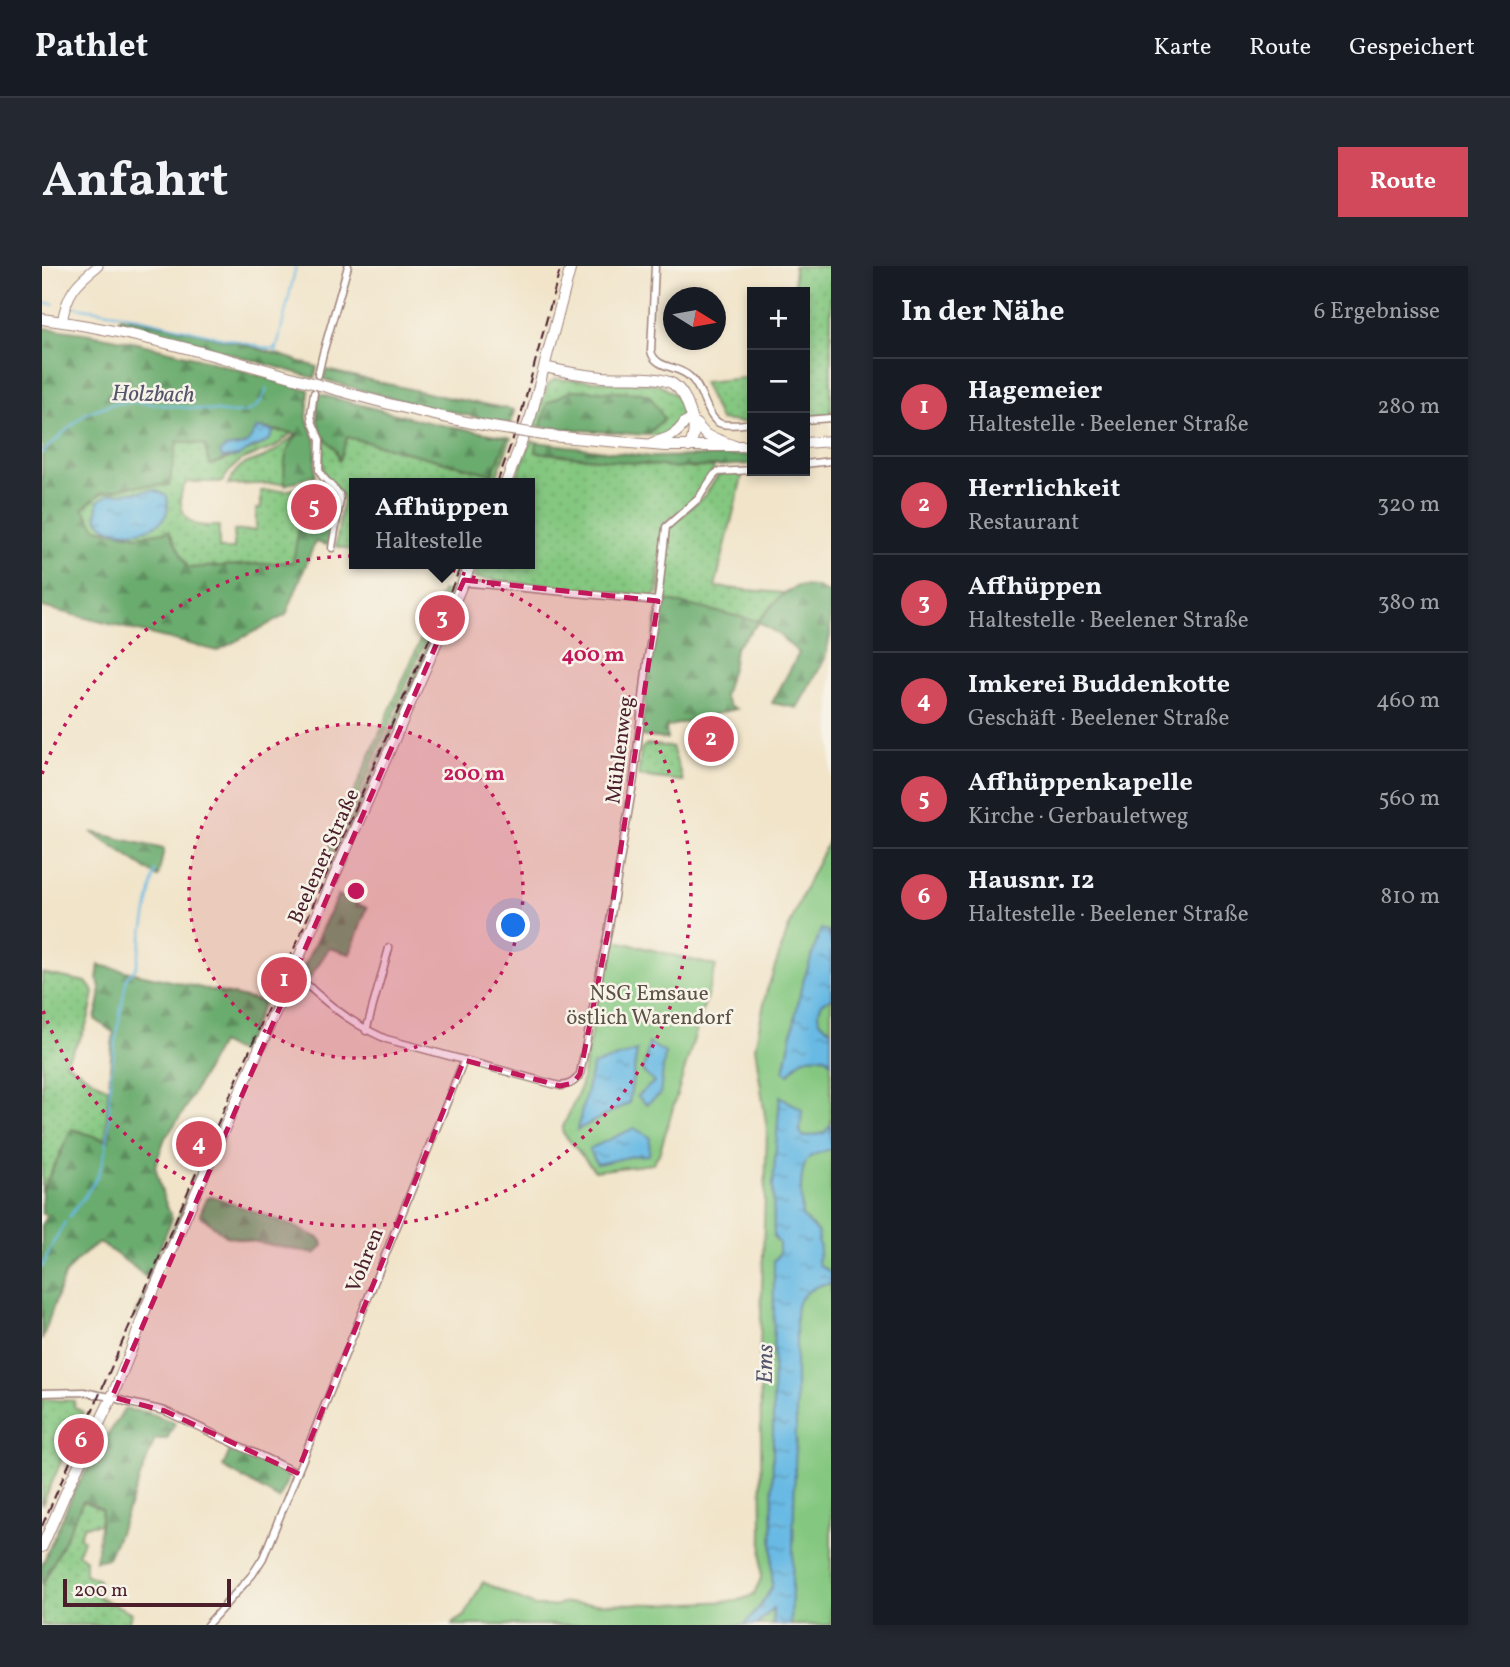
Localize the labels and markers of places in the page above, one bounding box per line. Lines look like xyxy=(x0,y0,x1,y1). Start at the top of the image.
pin: 5 xyxy=(291,481,337,533)
pin: 3 xyxy=(419,592,465,644)
pin: 2 xyxy=(688,713,734,765)
centre of rings xyxy=(344,879,368,903)
pin: 1 xyxy=(261,954,307,1006)
pin: 4 xyxy=(176,1118,222,1170)
pin: 6 xyxy=(58,1415,104,1467)

